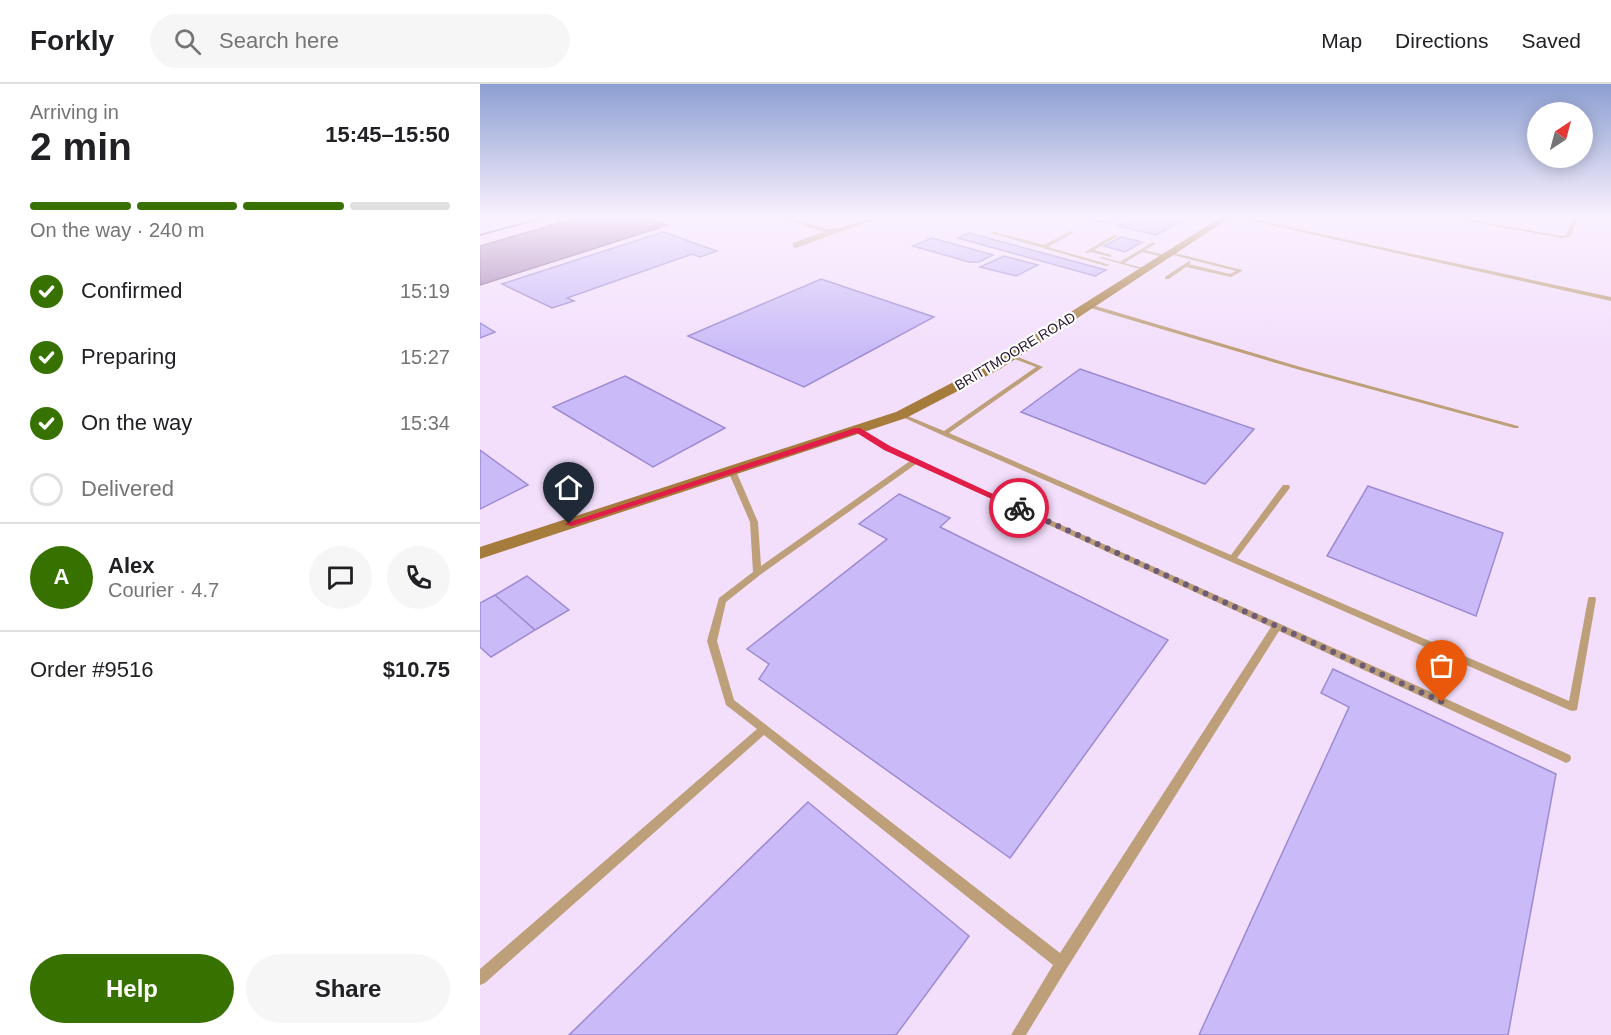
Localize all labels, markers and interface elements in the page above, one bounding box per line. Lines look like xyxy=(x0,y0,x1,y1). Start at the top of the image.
search box xyxy=(150,14,570,68)
text: Forkly xyxy=(30,25,114,56)
icon: search xyxy=(171,25,204,58)
text: Search here xyxy=(219,28,339,53)
text: Map xyxy=(1321,29,1362,52)
text: Directions xyxy=(1395,29,1488,52)
text: Saved xyxy=(1521,29,1581,52)
text: Arriving in xyxy=(30,101,119,123)
north arrow xyxy=(1527,102,1593,168)
map controls xyxy=(1527,102,1593,168)
text: 15:45–15:50 xyxy=(325,122,450,147)
text: 2 min xyxy=(30,125,132,168)
text: On the way · 240 m xyxy=(30,219,205,241)
icon: check xyxy=(30,275,63,308)
text: Confirmed xyxy=(81,278,182,303)
text: 15:19 xyxy=(400,280,450,302)
street label: BRITTMOORE ROAD xyxy=(952,309,1078,393)
icon: check xyxy=(30,341,63,374)
text: Preparing xyxy=(81,344,176,369)
text: 15:27 xyxy=(400,346,450,368)
icon: check xyxy=(30,407,63,440)
text: On the way xyxy=(81,410,192,435)
text: 15:34 xyxy=(400,412,450,434)
pin xyxy=(543,462,594,524)
icon: home xyxy=(552,471,585,504)
text: Delivered xyxy=(81,476,174,501)
courier xyxy=(989,478,1049,538)
icon: bike xyxy=(1003,492,1036,525)
button: chat xyxy=(309,546,372,609)
button: phone xyxy=(387,546,450,609)
text: Alex xyxy=(108,553,154,578)
text: A xyxy=(54,564,69,589)
text: Courier · 4.7 xyxy=(108,579,219,601)
pin xyxy=(1416,640,1467,702)
icon: bag xyxy=(1425,649,1458,682)
text: Order #9516 xyxy=(30,657,154,682)
text: $10.75 xyxy=(383,657,450,682)
button: Help xyxy=(30,954,234,1023)
button: Share xyxy=(246,954,450,1023)

